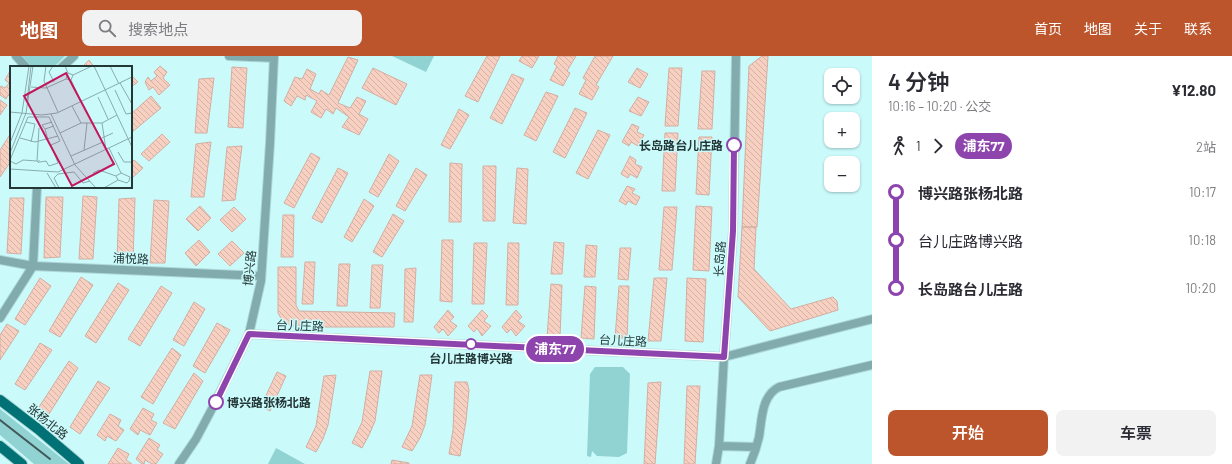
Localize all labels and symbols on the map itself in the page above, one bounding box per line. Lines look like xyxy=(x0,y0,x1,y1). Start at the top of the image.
inset map xyxy=(10,66,132,188)
marker: 长岛路台儿庄路 xyxy=(726,137,742,153)
place label: 长岛路台儿庄路 xyxy=(639,138,723,152)
street label: 长岛路 xyxy=(711,241,727,277)
street label: 博兴路 xyxy=(240,249,258,287)
street label: 浦悦路 xyxy=(113,250,149,266)
street label: 台儿庄路 xyxy=(276,317,324,333)
street label: 台儿庄路 xyxy=(599,332,647,348)
line badge: 浦东77 xyxy=(527,336,583,362)
marker: 台儿庄路博兴路 xyxy=(465,338,477,350)
place label: 台儿庄路博兴路 xyxy=(429,351,513,365)
marker: 博兴路张杨北路 xyxy=(208,394,224,410)
place label: 博兴路张杨北路 xyxy=(227,395,311,409)
street label: 张杨北路 xyxy=(25,400,71,442)

